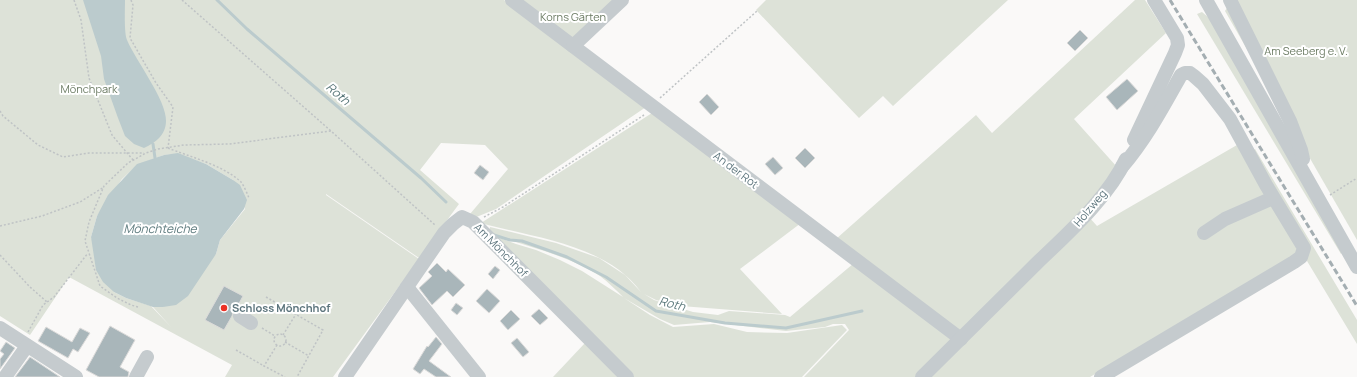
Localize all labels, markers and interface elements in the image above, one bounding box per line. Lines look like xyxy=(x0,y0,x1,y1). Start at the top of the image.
park label: Korns Gärten xyxy=(540,9,606,24)
park label: Am Seeberg e. V. xyxy=(1264,43,1348,58)
water label: Roth xyxy=(323,78,355,109)
park label: Mönchpark xyxy=(61,81,118,96)
street label: An der Rot xyxy=(711,148,762,191)
street label: Holzweg xyxy=(1070,186,1109,229)
street label: Am Mönchhof xyxy=(471,219,532,280)
water label: Mönchteiche xyxy=(123,220,198,237)
water label: Roth xyxy=(657,292,688,315)
place label: Schloss Mönchhof xyxy=(232,300,331,315)
marker: Schloss Mönchhof xyxy=(219,303,229,313)

